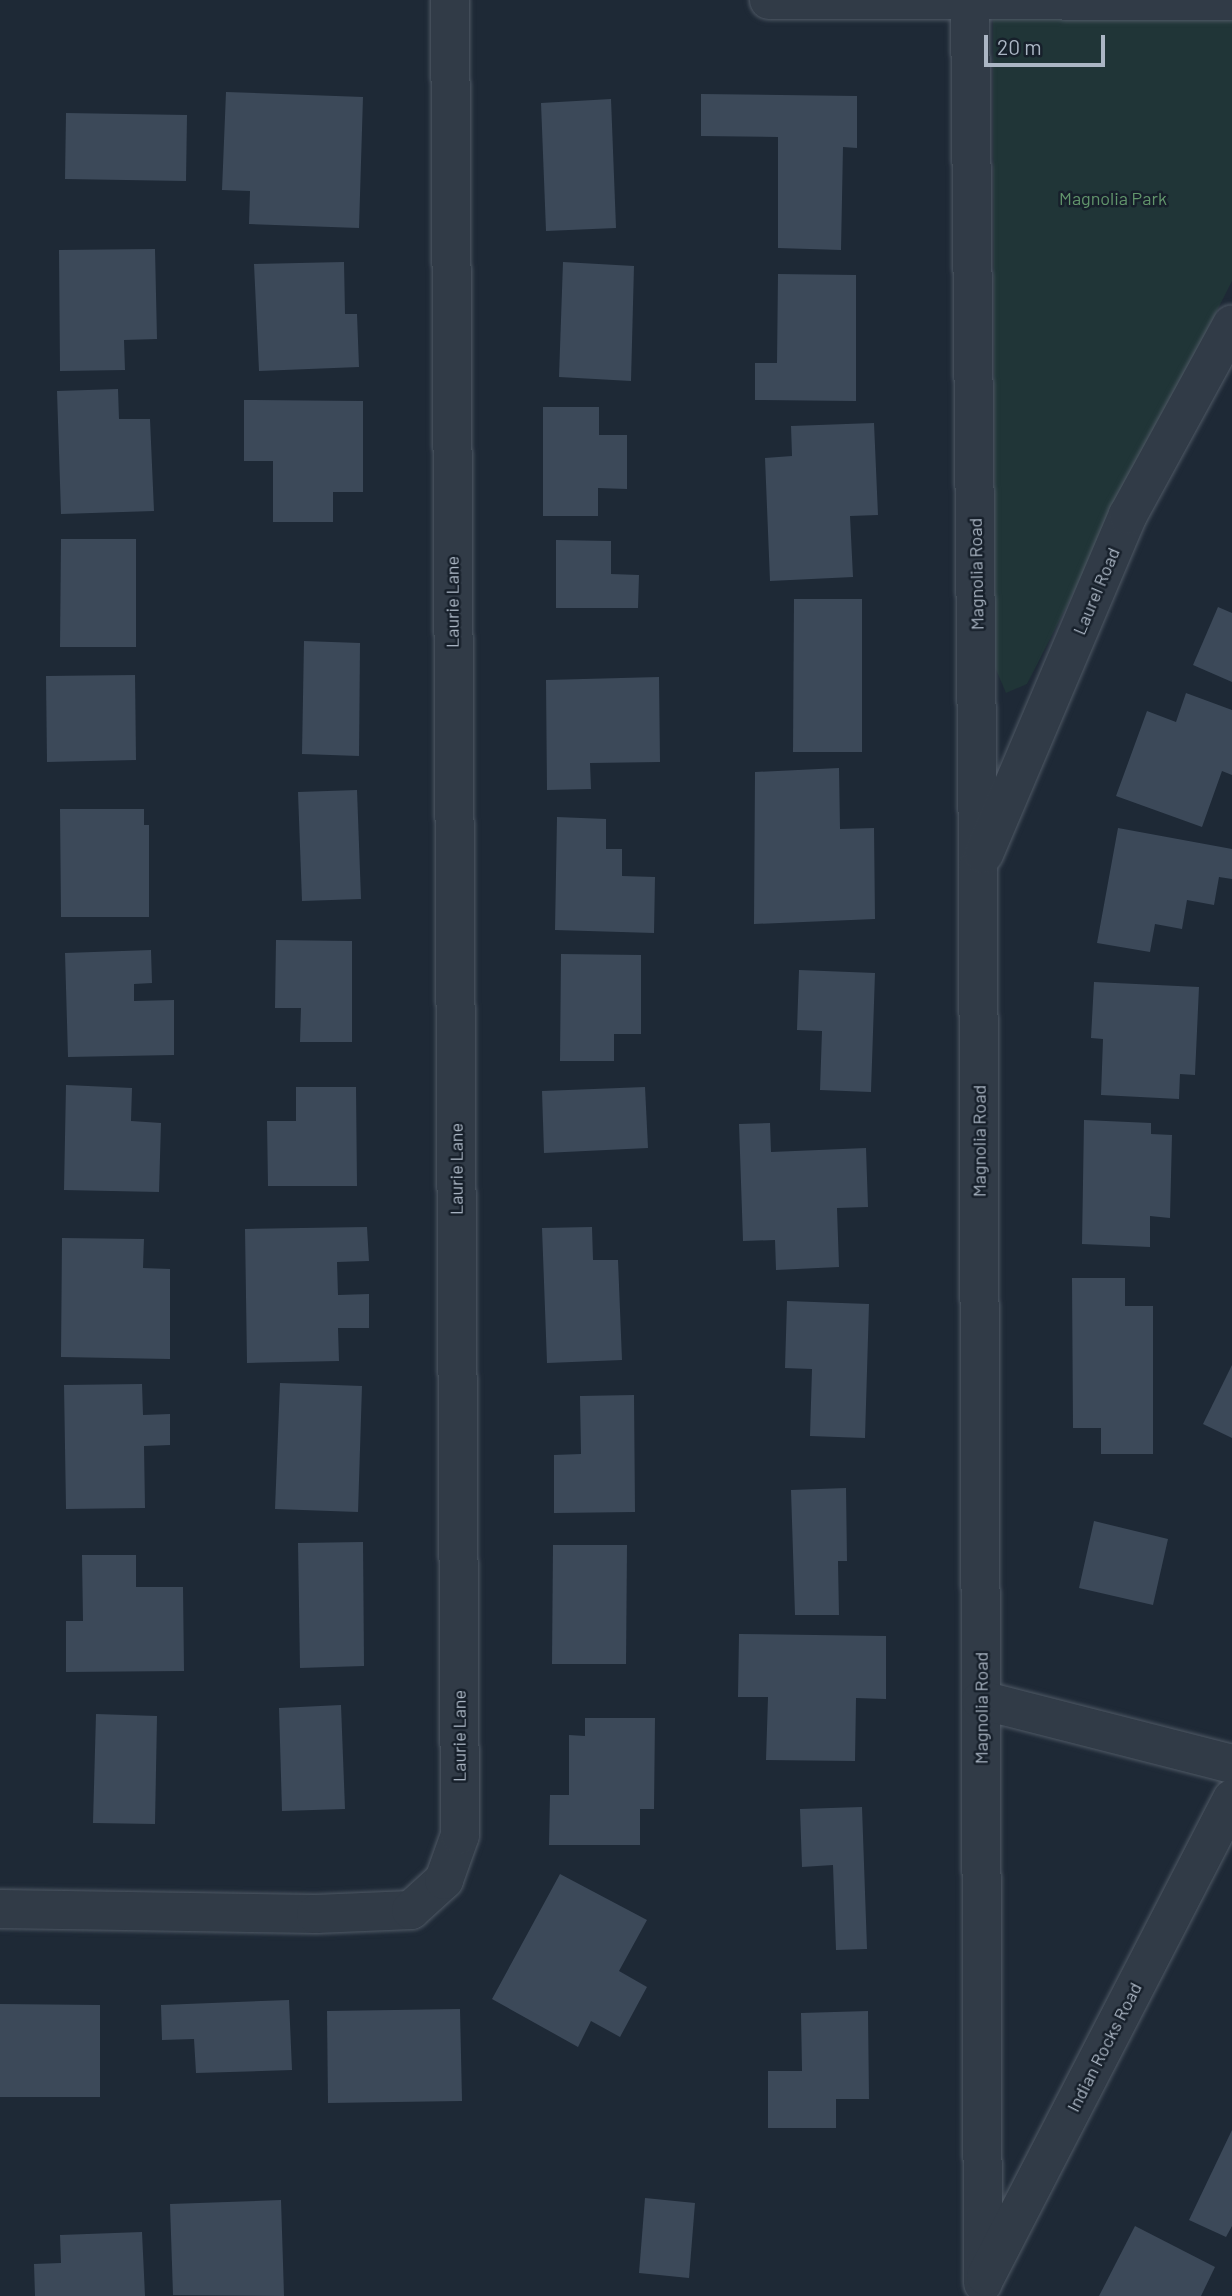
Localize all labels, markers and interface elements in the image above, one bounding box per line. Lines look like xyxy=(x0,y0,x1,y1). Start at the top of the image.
scale bar xyxy=(987,21,1108,65)
text: 20 m xyxy=(997,34,1042,59)
park label: Magnolia Park xyxy=(1059,187,1167,209)
street label: Magnolia Road xyxy=(964,518,988,630)
street label: Laurel Road xyxy=(1068,544,1124,638)
street label: Laurie Lane xyxy=(441,556,463,648)
street label: Magnolia Road xyxy=(968,1085,990,1197)
street label: Laurie Lane xyxy=(445,1123,467,1215)
street label: Magnolia Road xyxy=(970,1652,992,1764)
street label: Laurie Lane xyxy=(448,1690,470,1782)
street label: Indian Rocks Road xyxy=(1062,1979,1146,2115)

